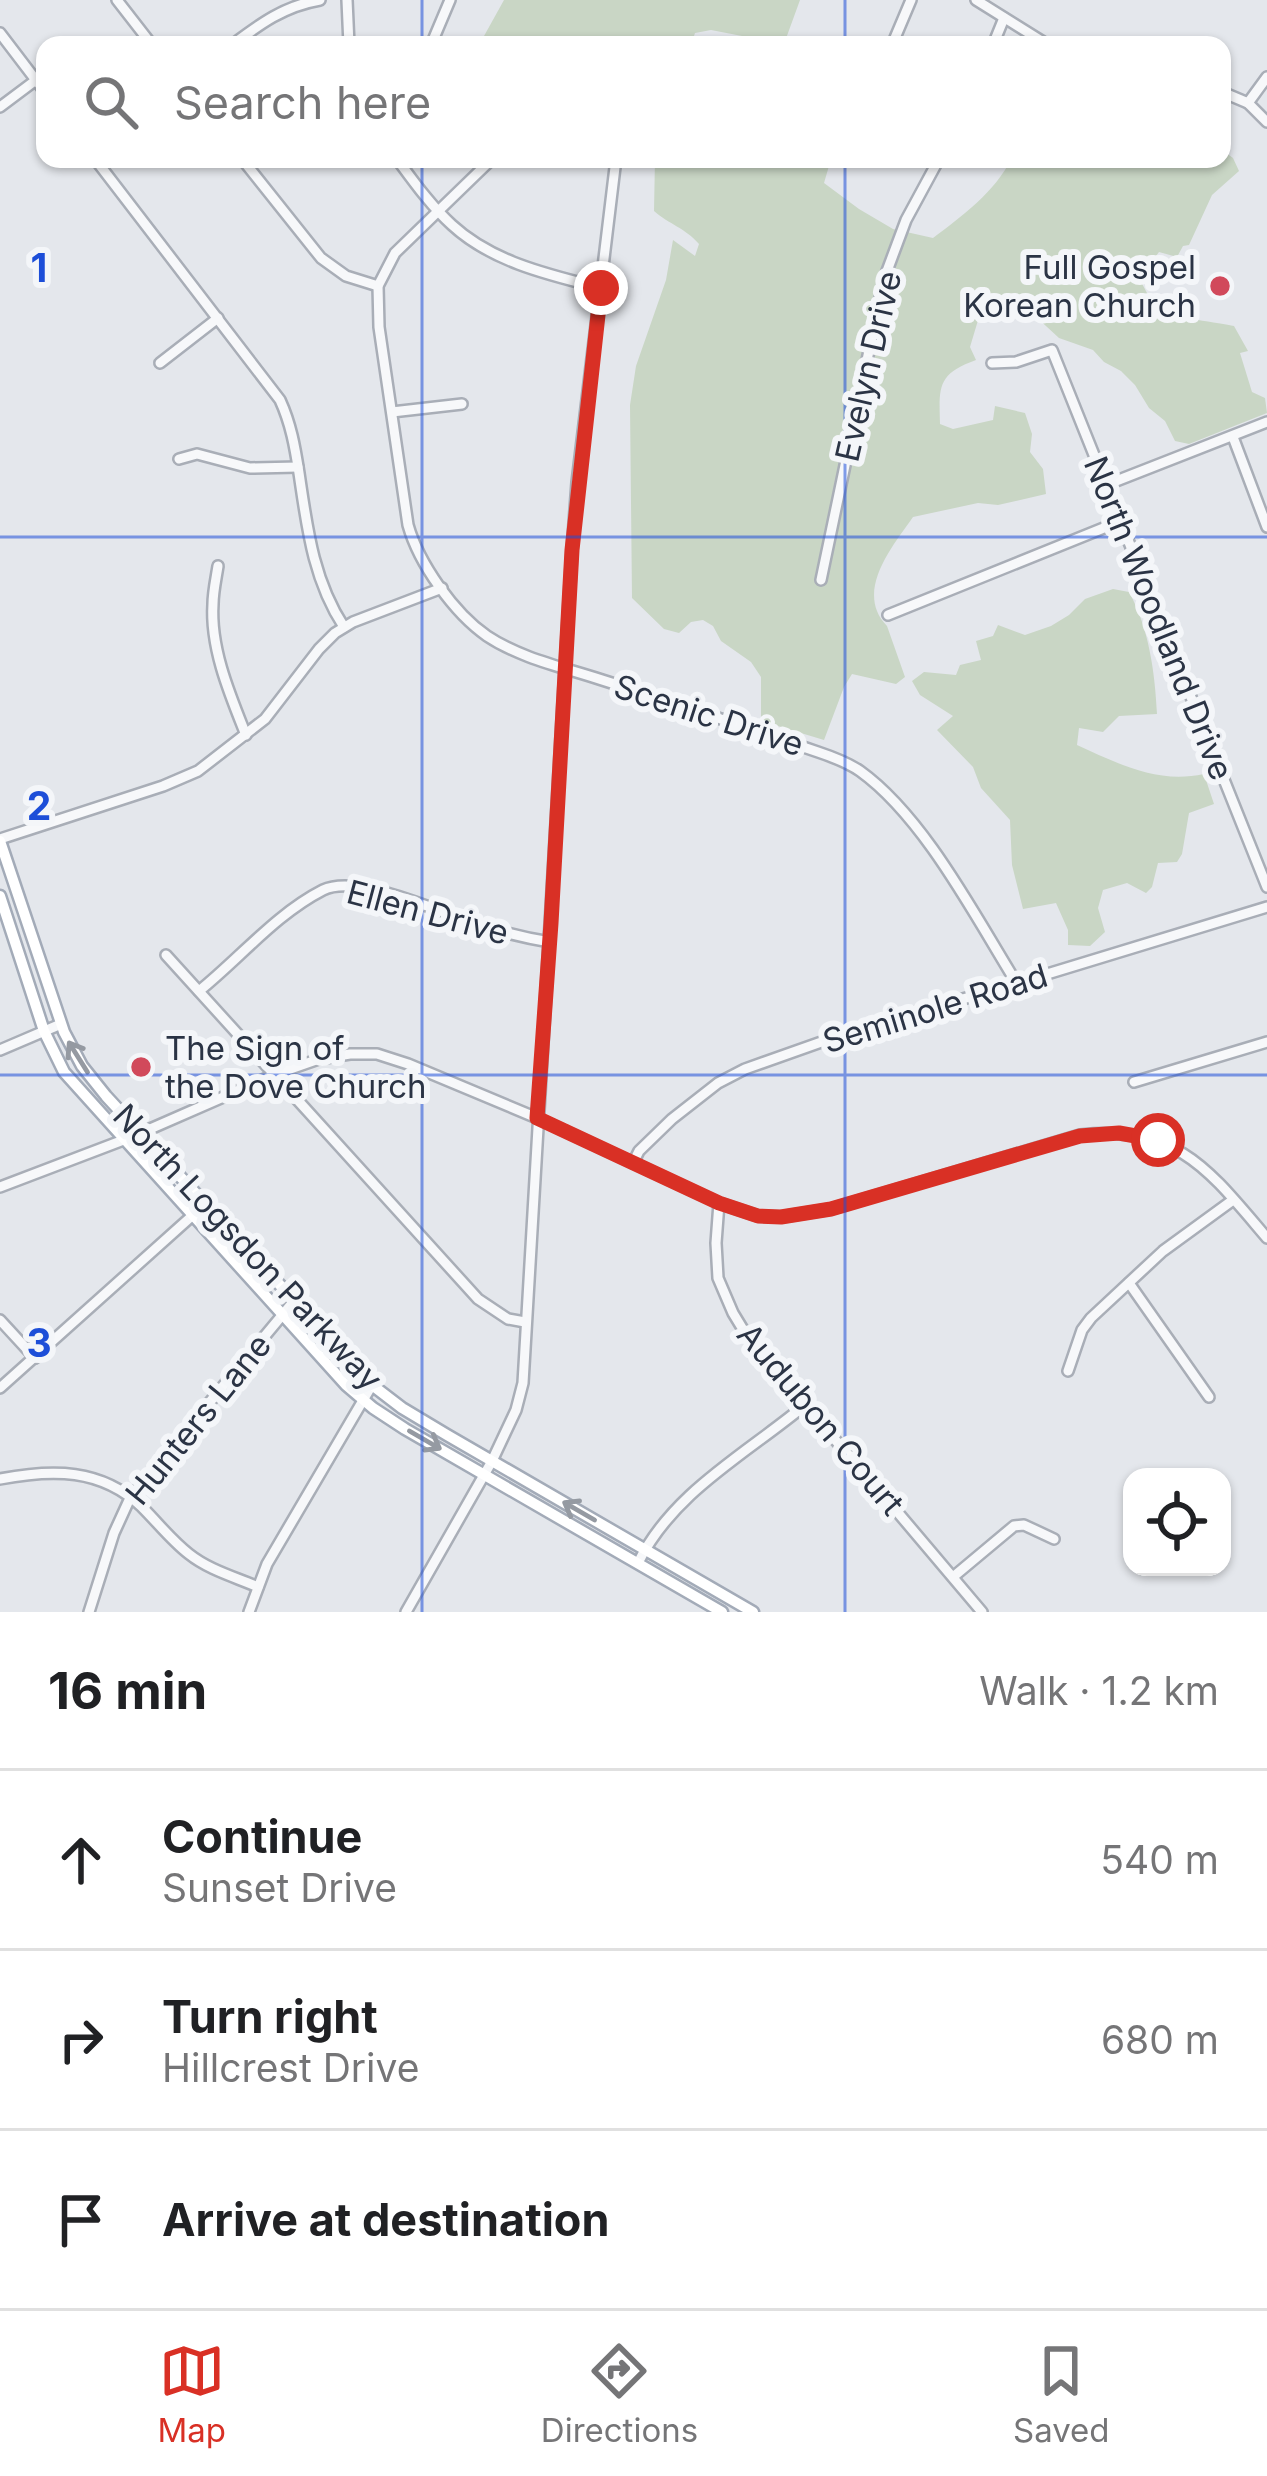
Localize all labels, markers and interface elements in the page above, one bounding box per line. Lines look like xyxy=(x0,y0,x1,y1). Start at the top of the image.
search box xyxy=(36,36,1231,168)
icon: search xyxy=(78,69,144,135)
text: Search here xyxy=(174,75,431,130)
text: 1 xyxy=(31,244,47,291)
place label: Full Gospel Korean Church xyxy=(963,247,1196,325)
route end xyxy=(574,261,628,315)
street label: Evelyn Drive xyxy=(827,267,909,465)
marker: Full Gospel Korean Church xyxy=(1207,273,1233,299)
street label: North Woodland Drive xyxy=(1076,450,1242,786)
street label: Scenic Drive xyxy=(609,666,809,764)
text: 2 xyxy=(27,782,51,829)
street label: Ellen Drive xyxy=(343,871,513,953)
street label: Seminole Road xyxy=(818,955,1052,1061)
place label: The Sign of the Dove Church xyxy=(165,1028,427,1106)
one-way arrow xyxy=(66,1041,90,1075)
marker: The Sign of the Dove Church xyxy=(128,1054,154,1080)
street label: North Logsdon Parkway xyxy=(105,1096,391,1398)
route start xyxy=(1131,1113,1185,1167)
street label: Audubon Court xyxy=(729,1315,913,1523)
text: 3 xyxy=(26,1319,52,1366)
street label: Hunters Lane xyxy=(117,1325,279,1513)
one-way arrow xyxy=(406,1429,441,1453)
map controls xyxy=(1123,1468,1231,1576)
button: locate xyxy=(1123,1468,1231,1576)
one-way arrow xyxy=(563,1499,598,1523)
text: 16 min xyxy=(48,1660,207,1721)
text: Walk · 1.2 km xyxy=(979,1667,1219,1714)
text: Continue xyxy=(162,1809,362,1864)
icon: ahead xyxy=(48,1827,114,1893)
text: 540 m xyxy=(1100,1836,1219,1883)
text: Sunset Drive xyxy=(162,1864,397,1911)
text: Turn right xyxy=(162,1989,378,2044)
icon: right xyxy=(48,2007,114,2073)
text: 680 m xyxy=(1101,2016,1219,2063)
text: Hillcrest Drive xyxy=(162,2044,419,2091)
icon: arrive xyxy=(48,2187,114,2253)
text: Arrive at destination xyxy=(162,2192,609,2247)
tab: Map xyxy=(157,2338,226,2450)
tab: Directions xyxy=(541,2338,698,2450)
tab: Saved xyxy=(1013,2338,1110,2450)

